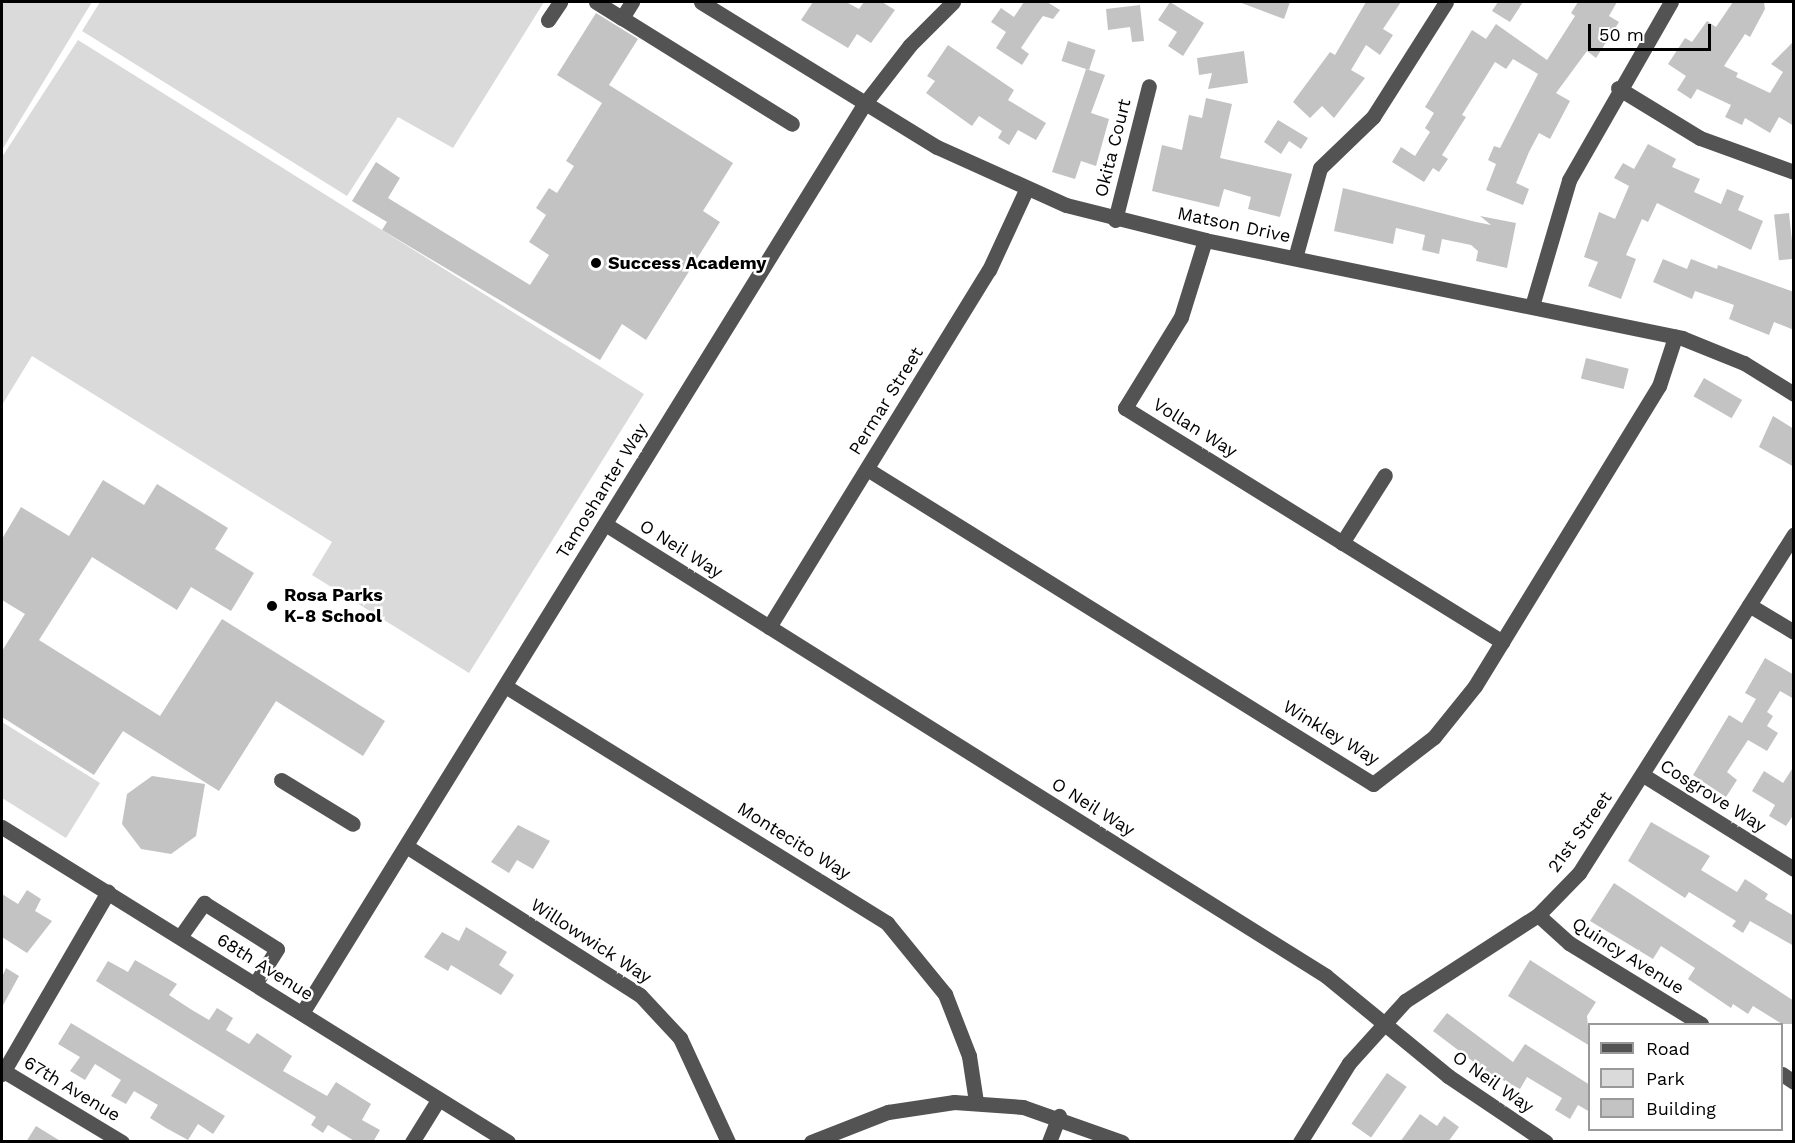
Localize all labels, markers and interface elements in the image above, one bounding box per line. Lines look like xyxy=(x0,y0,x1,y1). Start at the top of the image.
scale bar xyxy=(1591,12,1714,50)
text: 50 m xyxy=(1599,24,1644,45)
street label: Okita Court xyxy=(1090,96,1136,200)
street label: Matson Drive xyxy=(1176,202,1292,248)
place label: Success Academy xyxy=(608,252,767,274)
marker: Success Academy xyxy=(589,256,603,270)
street label: Permar Street xyxy=(844,343,928,459)
street label: Vollan Way xyxy=(1149,393,1241,463)
street label: Tamoshanter Way xyxy=(552,419,652,563)
street label: O Neil Way xyxy=(635,515,727,583)
place label: Rosa Parks K-8 School xyxy=(284,585,383,628)
marker: Rosa Parks K-8 School xyxy=(265,599,279,613)
street label: Winkley Way xyxy=(1278,695,1384,771)
street label: Cosgrove Way xyxy=(1656,755,1770,837)
street label: O Neil Way xyxy=(1047,773,1139,841)
street label: 21st Street xyxy=(1543,787,1617,877)
street label: Montecito Way xyxy=(733,797,855,885)
street label: Willowwick Way xyxy=(526,894,656,988)
street label: Quincy Avenue xyxy=(1567,913,1689,999)
street label: 68th Avenue xyxy=(212,929,318,1005)
legend xyxy=(1588,1023,1783,1131)
text: Road xyxy=(1646,1038,1690,1059)
street label: O Neil Way xyxy=(1448,1046,1538,1118)
street label: 67th Avenue xyxy=(20,1052,124,1126)
text: Park xyxy=(1646,1068,1685,1089)
text: Building xyxy=(1646,1098,1716,1119)

